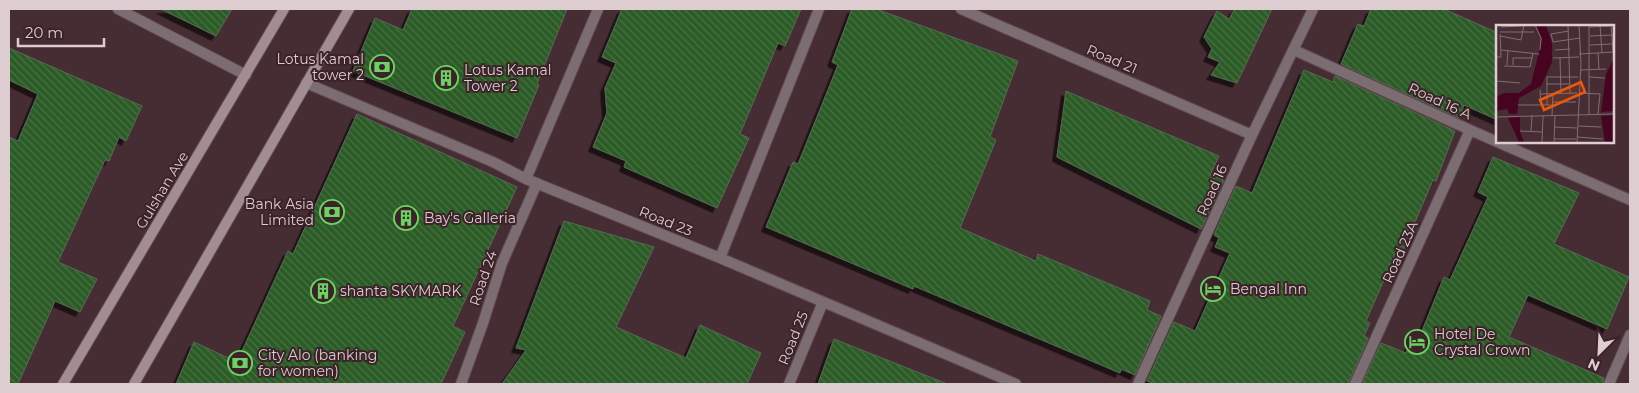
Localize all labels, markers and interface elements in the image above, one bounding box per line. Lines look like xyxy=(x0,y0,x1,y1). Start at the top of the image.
scale bar xyxy=(18,15,104,47)
text: 20 m xyxy=(25,23,63,42)
inset map xyxy=(1496,25,1614,142)
street label: Road 21 xyxy=(1084,40,1140,78)
place label: Lotus Kamal tower 2 xyxy=(277,50,364,84)
bank icon: Lotus Kamal tower 2 xyxy=(369,54,395,80)
place label: Lotus Kamal Tower 2 xyxy=(464,61,551,95)
building icon: Lotus Kamal Tower 2 xyxy=(433,65,459,91)
street label: Road 16 A xyxy=(1406,79,1475,124)
street label: Gulshan Ave xyxy=(132,148,192,232)
street label: Road 16 xyxy=(1193,161,1231,218)
place label: Bank Asia Limited xyxy=(245,195,314,229)
bank icon: Bank Asia Limited xyxy=(319,199,345,225)
street label: Road 23 xyxy=(637,202,695,240)
building icon: Bay's Galleria xyxy=(393,205,419,231)
place label: Bay's Galleria xyxy=(424,209,516,227)
street label: Road 23A xyxy=(1378,217,1422,286)
street label: Road 24 xyxy=(465,247,501,308)
hotel icon: Bengal Inn xyxy=(1200,276,1226,302)
building icon: shanta SKYMARK xyxy=(310,278,336,304)
place label: Bengal Inn xyxy=(1230,280,1307,298)
place label: shanta SKYMARK xyxy=(340,282,461,300)
street label: Road 25 xyxy=(774,309,812,367)
place label: Hotel De Crystal Crown xyxy=(1434,325,1531,359)
north arrow xyxy=(1574,328,1624,378)
hotel icon: Hotel De Crystal Crown xyxy=(1404,329,1430,355)
place label: City Alo (banking for women) xyxy=(258,346,377,380)
bank icon: City Alo (banking for women) xyxy=(227,350,253,376)
text: N xyxy=(1585,354,1603,375)

